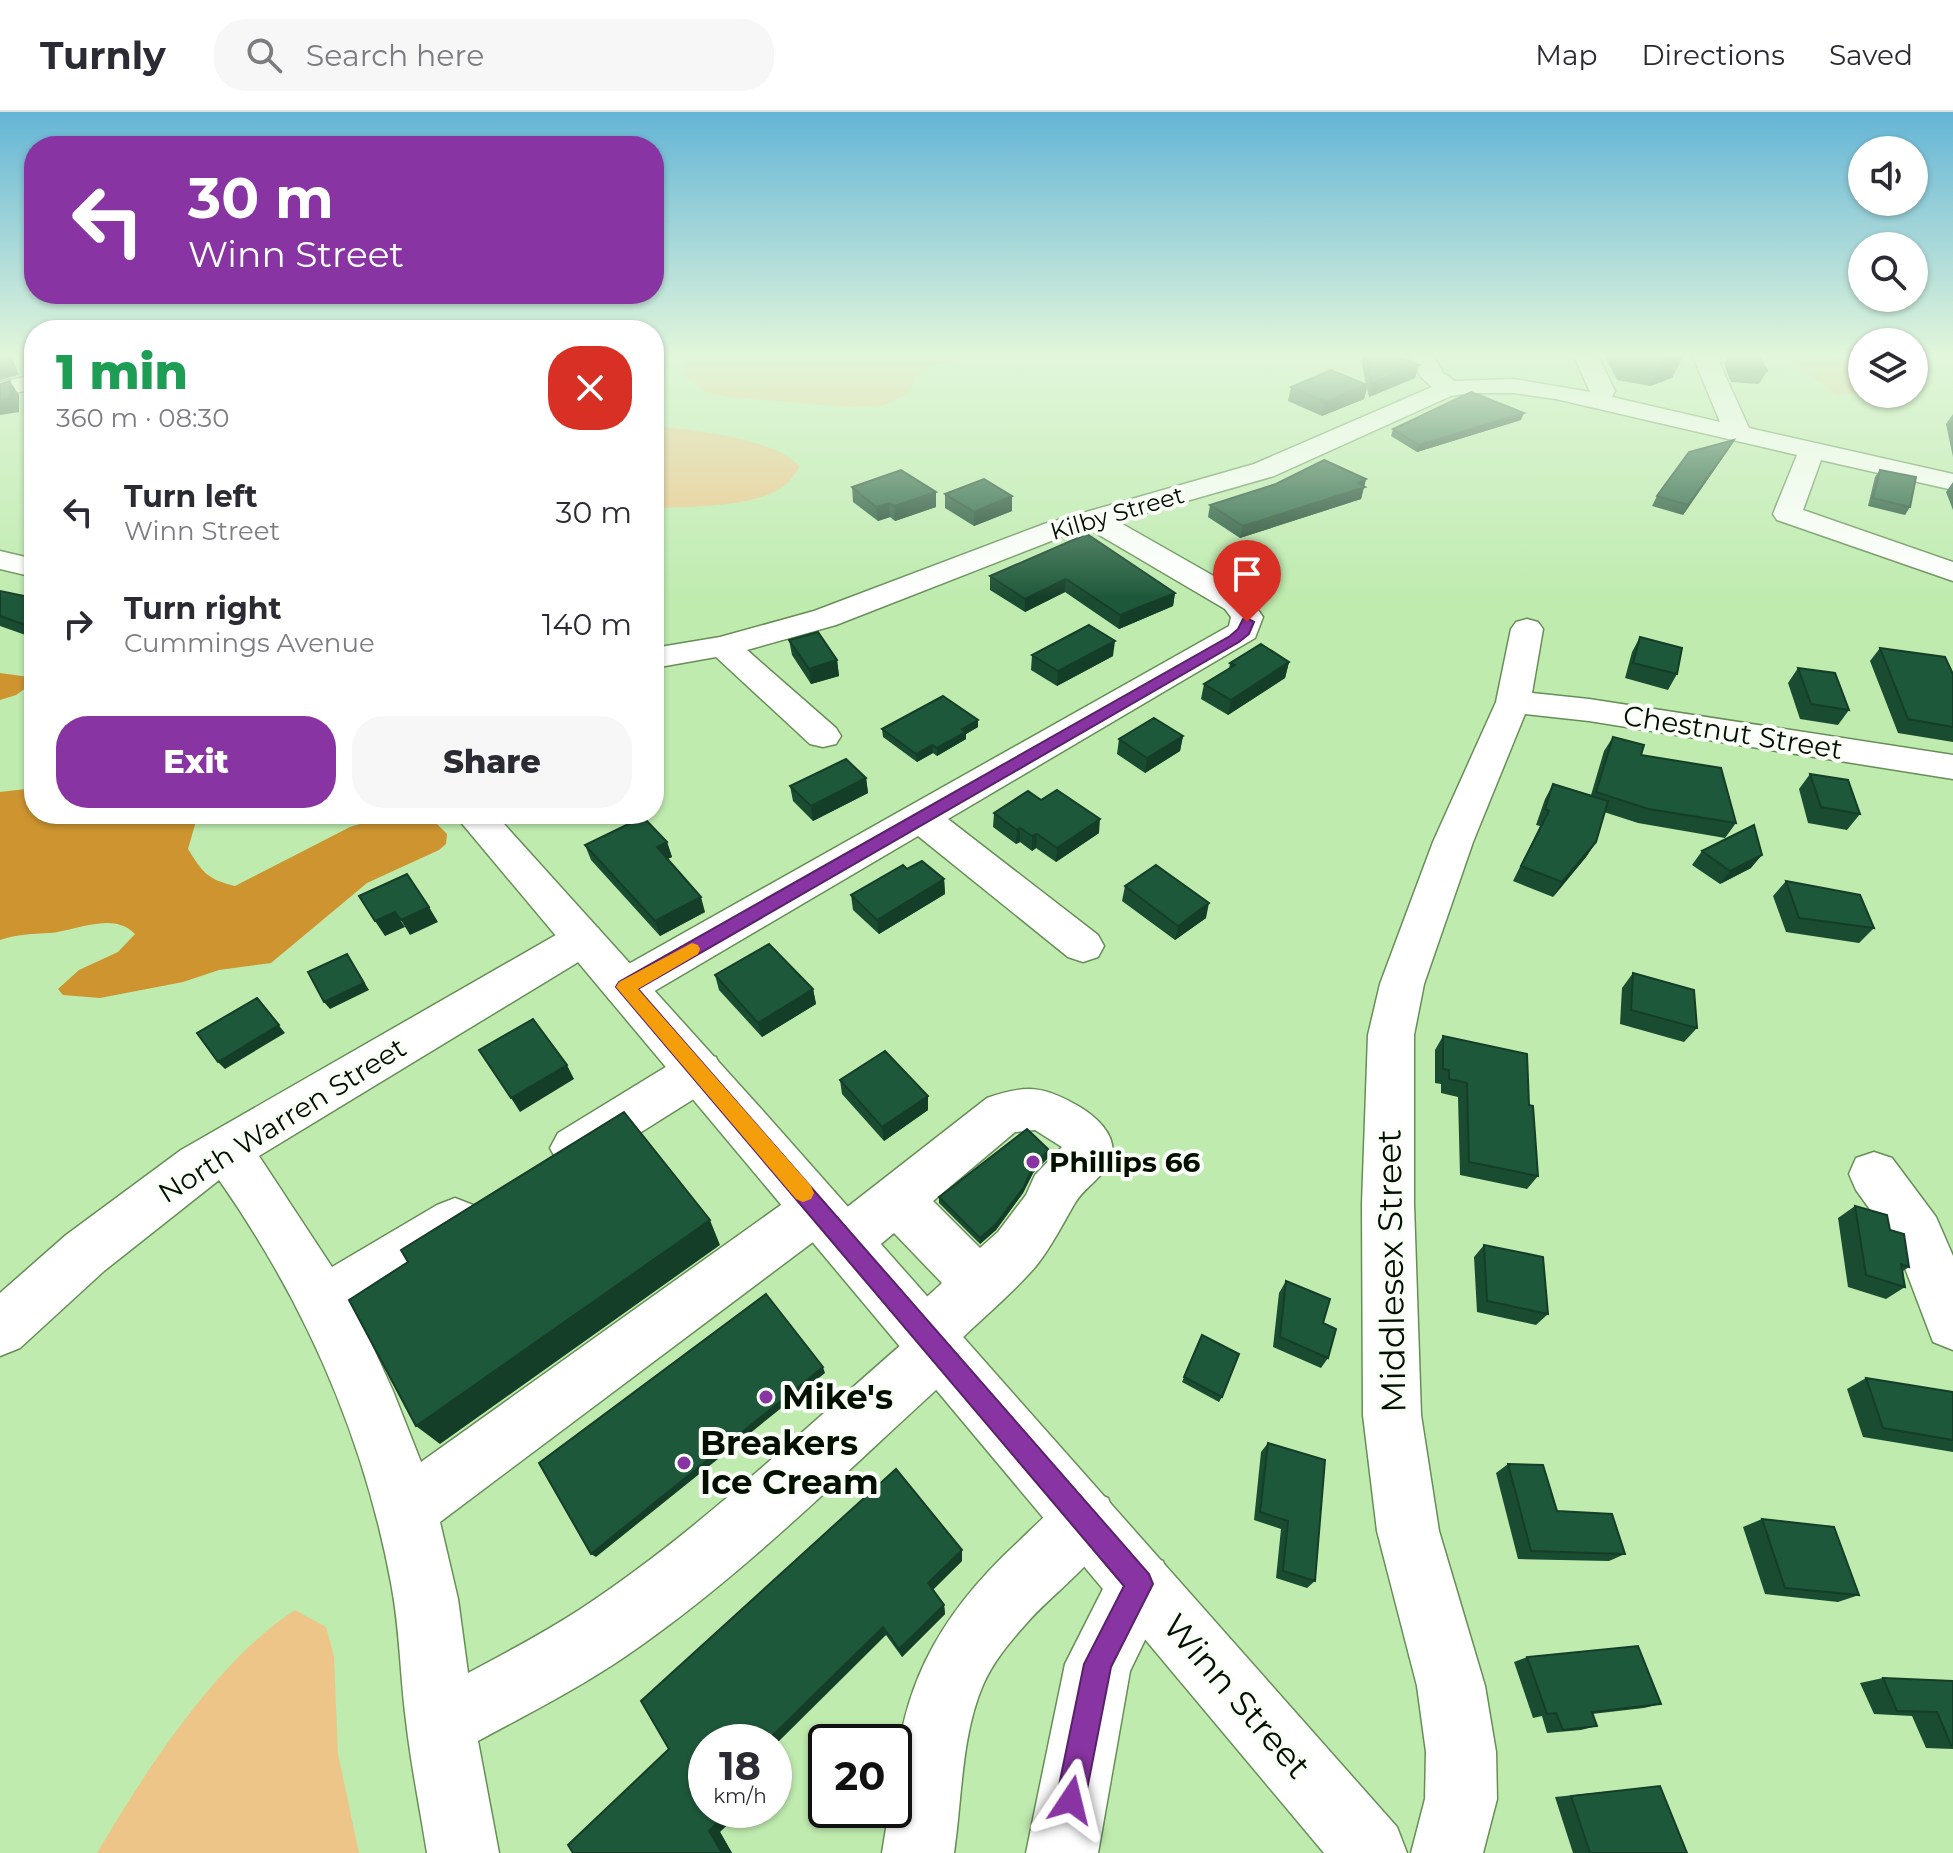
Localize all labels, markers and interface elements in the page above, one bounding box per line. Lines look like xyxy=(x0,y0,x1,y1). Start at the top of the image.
search box xyxy=(214,19,774,91)
text: Turnly xyxy=(40,32,166,79)
icon: search xyxy=(242,33,286,77)
text: Search here xyxy=(306,37,484,74)
text: Map xyxy=(1535,38,1597,72)
text: Directions xyxy=(1641,38,1785,72)
text: Saved xyxy=(1829,38,1913,72)
map controls xyxy=(1848,136,1928,408)
button: sound xyxy=(1848,136,1928,216)
text: 30 m xyxy=(188,164,334,232)
icon: left xyxy=(56,168,160,272)
text: Winn Street xyxy=(188,232,404,276)
button: search xyxy=(1848,232,1928,312)
button: layers xyxy=(1848,328,1928,408)
text: 1 min xyxy=(56,343,188,401)
button: close xyxy=(548,346,632,430)
text: 360 m · 08:30 xyxy=(56,402,229,434)
text: Turn left xyxy=(124,478,257,515)
street label: Kilby Street xyxy=(1047,480,1187,546)
icon: left xyxy=(56,490,100,534)
text: 30 m xyxy=(556,494,632,531)
text: Winn Street xyxy=(124,515,280,547)
pin xyxy=(1213,540,1281,622)
icon: arrive xyxy=(1225,552,1269,596)
text: Turn right xyxy=(124,590,281,627)
icon: right xyxy=(56,602,100,646)
text: 140 m xyxy=(542,606,632,643)
text: Cummings Avenue xyxy=(124,627,375,659)
street label: Chestnut Street xyxy=(1621,698,1845,766)
button: Exit xyxy=(56,716,336,808)
button: Share xyxy=(352,716,632,808)
street label: North Warren Street xyxy=(152,1030,412,1210)
street label: Middlesex Street xyxy=(1368,1129,1414,1413)
place label: Phillips 66 xyxy=(1049,1145,1201,1179)
marker: Phillips 66 xyxy=(1024,1153,1042,1171)
place label: Mike's xyxy=(782,1376,893,1418)
marker: Mike's xyxy=(757,1388,775,1406)
place label: Breakers Ice Cream xyxy=(700,1422,879,1503)
marker: Breakers Ice Cream xyxy=(675,1454,693,1472)
street label: Winn Street xyxy=(1154,1605,1320,1787)
speed limit sign: 20 xyxy=(808,1724,912,1828)
text: 18 xyxy=(719,1741,761,1790)
position arrow xyxy=(1029,1758,1113,1842)
text: km/h xyxy=(713,1784,767,1808)

